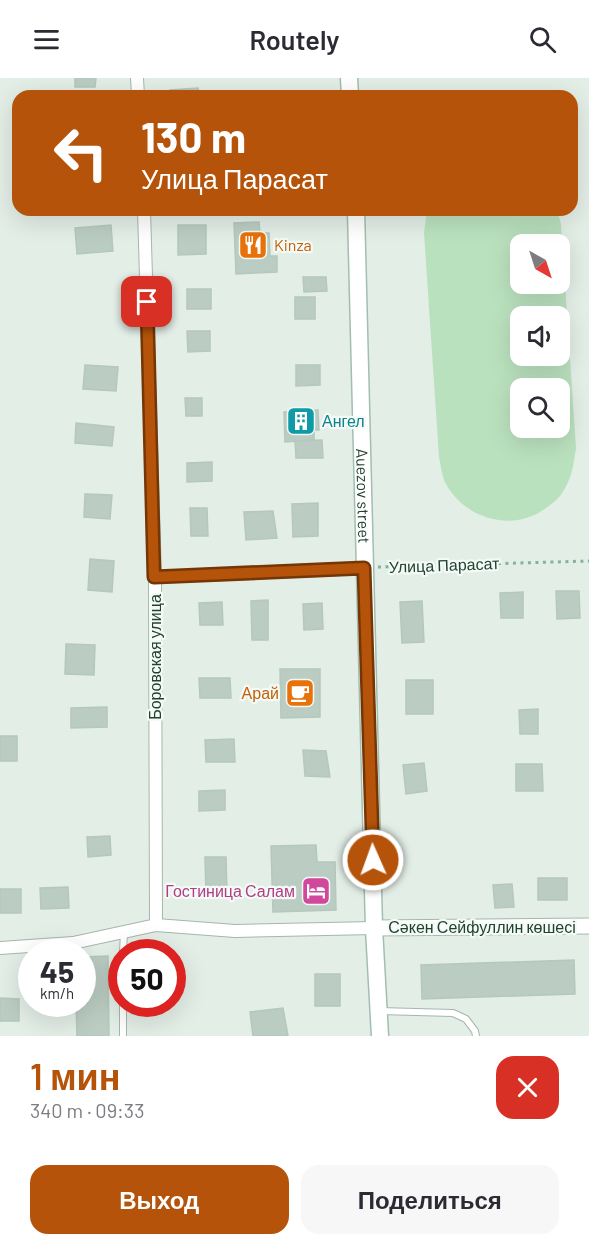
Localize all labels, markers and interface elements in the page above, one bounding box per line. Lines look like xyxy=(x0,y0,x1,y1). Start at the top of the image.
icon: menu xyxy=(30,23,63,56)
text: Routely xyxy=(249,23,340,55)
icon: search xyxy=(526,23,559,56)
text: 130 m xyxy=(141,111,246,161)
icon: left xyxy=(42,114,120,192)
text: Улица Парасат xyxy=(141,162,328,194)
restaurant icon: Kinza xyxy=(237,229,269,261)
north arrow xyxy=(510,234,570,294)
map controls xyxy=(510,234,570,438)
place label: Kinza xyxy=(274,235,312,254)
pin xyxy=(121,276,172,327)
icon: arrive xyxy=(130,285,163,318)
button: sound xyxy=(510,306,570,366)
button: search xyxy=(510,378,570,438)
building icon: Ангел xyxy=(285,405,317,437)
place label: Ангел xyxy=(322,411,365,430)
street label: Auezov street xyxy=(353,448,374,544)
street label: Улица Парасат xyxy=(388,553,500,576)
street label: Боровская улица xyxy=(145,594,164,720)
cafe icon: Арай xyxy=(284,677,316,709)
place label: Арай xyxy=(242,683,279,702)
position arrow xyxy=(341,828,405,892)
hotel icon: Гостиница Салам xyxy=(300,875,332,907)
place label: Гостиница Салам xyxy=(165,881,295,900)
street label: Сәкен Сейфуллин көшесі xyxy=(388,917,576,936)
speed limit sign: 50 xyxy=(108,939,186,1017)
text: 45 xyxy=(40,953,74,989)
text: km/h xyxy=(40,984,74,1002)
text: 1 мин xyxy=(30,1054,120,1097)
button: close xyxy=(496,1056,559,1119)
text: 340 m · 09:33 xyxy=(30,1098,144,1122)
button: Выход xyxy=(30,1165,289,1234)
button: Поделиться xyxy=(301,1165,559,1234)

